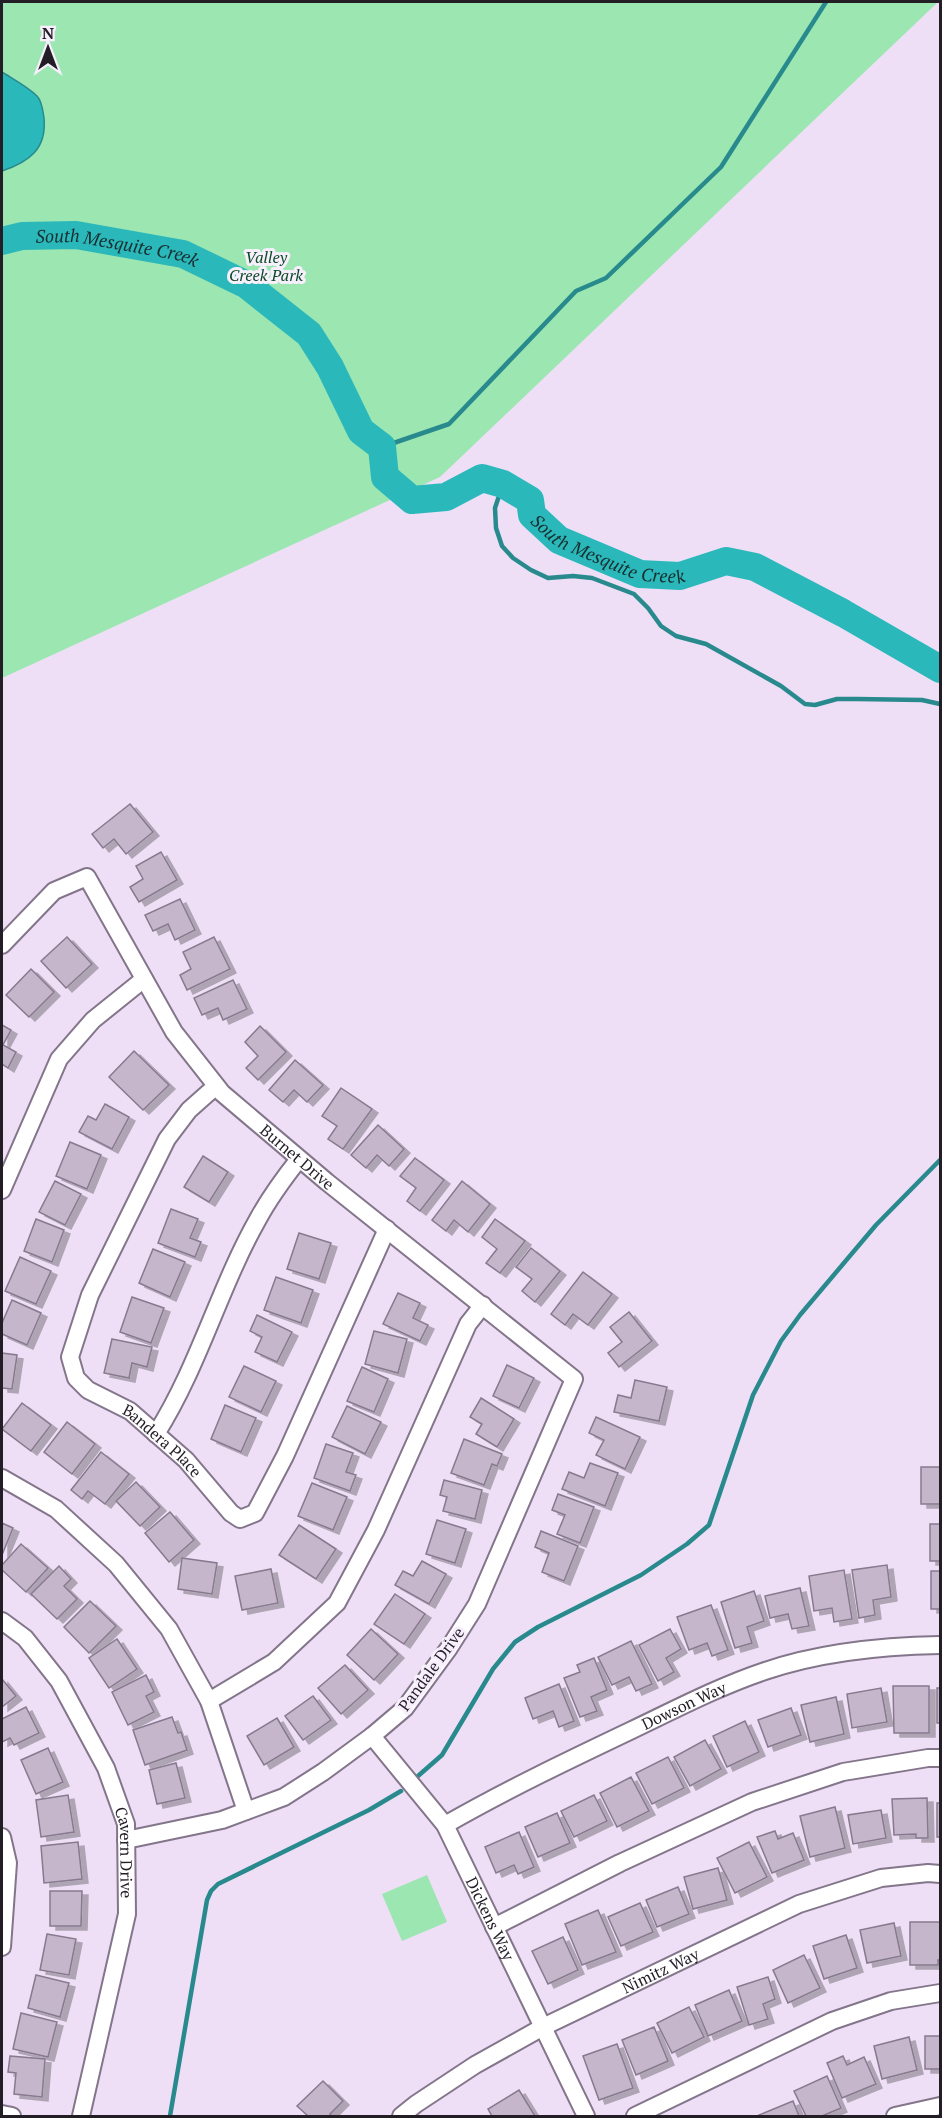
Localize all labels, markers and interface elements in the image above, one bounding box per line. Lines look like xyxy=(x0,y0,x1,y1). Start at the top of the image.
north arrow xyxy=(18,18,78,78)
text: N xyxy=(42,22,54,44)
water label: South Mesquite Creek xyxy=(35,223,204,272)
park label: Valley Creek Park xyxy=(229,246,303,286)
water label: South Mesquite Creek xyxy=(526,508,688,589)
street label: Burnet Drive xyxy=(256,1119,339,1195)
street label: Bandera Place xyxy=(119,1398,207,1482)
street label: Pandale Drive xyxy=(393,1622,469,1716)
street label: Dowson Way xyxy=(638,1676,730,1735)
street label: Cavern Drive xyxy=(110,1804,138,1898)
street label: Dickens Way xyxy=(461,1873,520,1965)
street label: Nimitz Way xyxy=(618,1942,703,1998)

